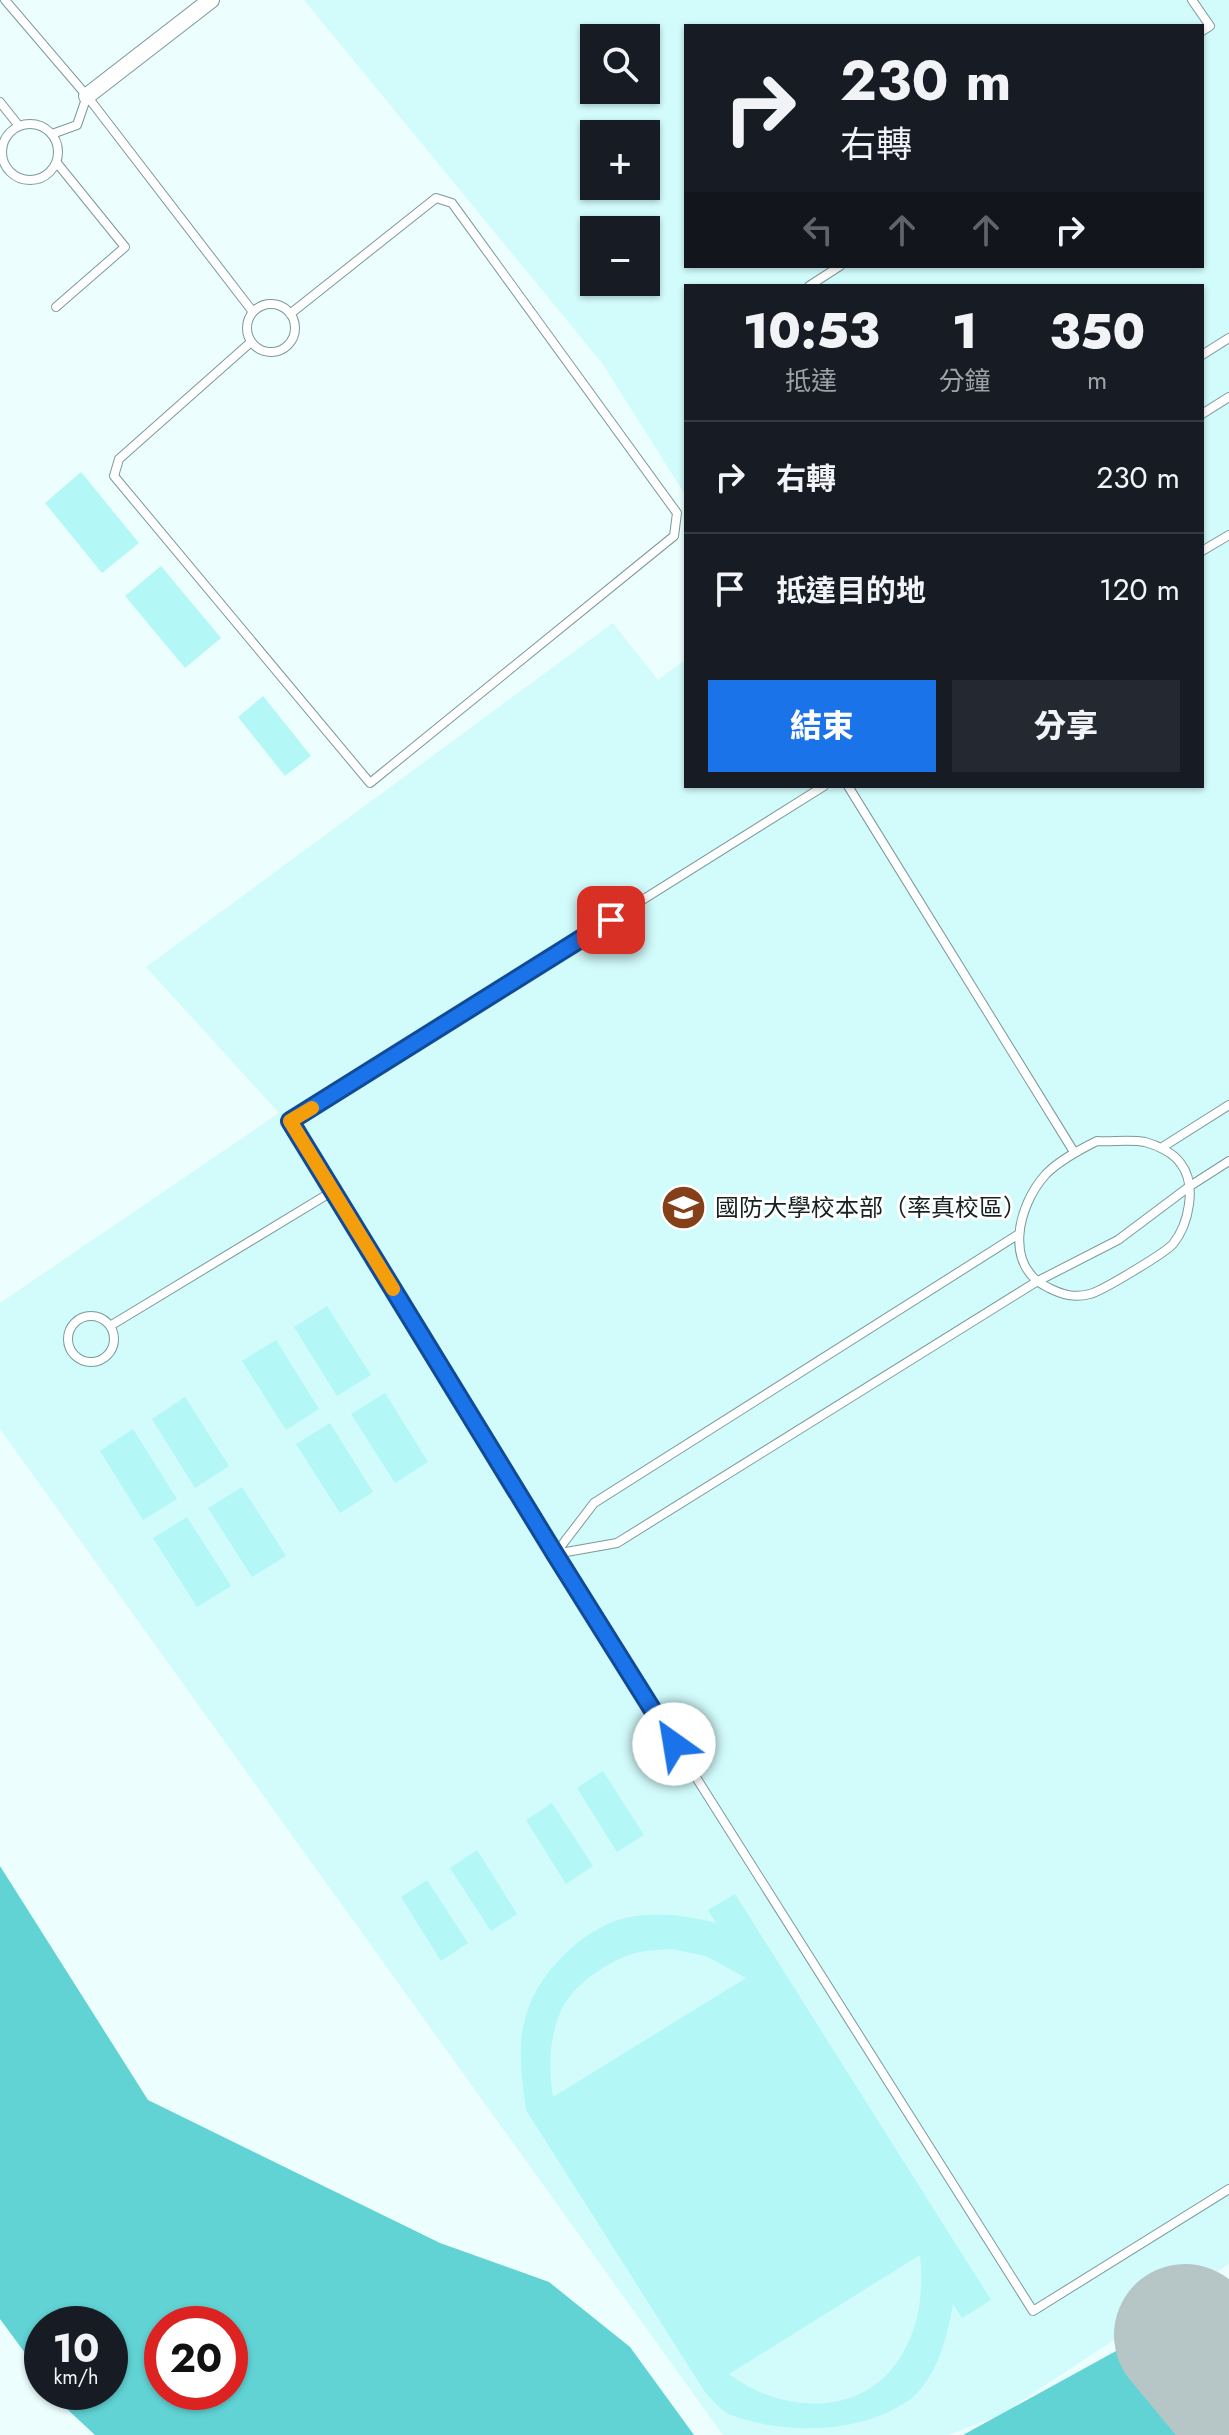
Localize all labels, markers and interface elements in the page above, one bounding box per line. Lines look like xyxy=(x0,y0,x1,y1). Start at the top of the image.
map controls xyxy=(580,24,660,296)
button: search xyxy=(580,24,660,104)
text: 230 m xyxy=(840,40,1011,121)
icon: right xyxy=(708,56,812,160)
text: 右轉 xyxy=(840,118,912,170)
button: + xyxy=(580,120,660,200)
icon: left xyxy=(796,208,840,252)
icon: ahead xyxy=(880,208,924,252)
icon: ahead xyxy=(964,208,1008,252)
icon: right xyxy=(1048,208,1092,252)
button: − xyxy=(580,216,660,296)
text: 10:53 xyxy=(743,297,880,366)
text: 1 xyxy=(952,297,977,366)
text: 350 xyxy=(1049,298,1145,367)
text: m xyxy=(1087,361,1107,399)
text: 抵達 xyxy=(785,362,837,400)
text: 分鐘 xyxy=(939,362,991,400)
icon: right xyxy=(708,455,752,499)
text: 230 m xyxy=(1096,456,1180,499)
text: 右轉 xyxy=(776,457,836,500)
icon: arrive xyxy=(708,567,752,611)
text: 120 m xyxy=(1099,568,1180,611)
text: 抵達目的地 xyxy=(776,569,926,612)
button: 結束 xyxy=(708,680,936,772)
button: 分享 xyxy=(952,680,1180,772)
pin xyxy=(577,886,645,954)
icon: arrive xyxy=(589,898,633,942)
school or university icon: 國防大學校本部（率真校區） xyxy=(660,1184,708,1232)
place label: 國防大學校本部（率真校區） xyxy=(715,1190,1027,1225)
position arrow xyxy=(632,1702,716,1786)
speed limit sign: 20 xyxy=(144,2306,248,2410)
text: 10 xyxy=(53,2319,99,2377)
text: km/h xyxy=(53,2363,99,2392)

